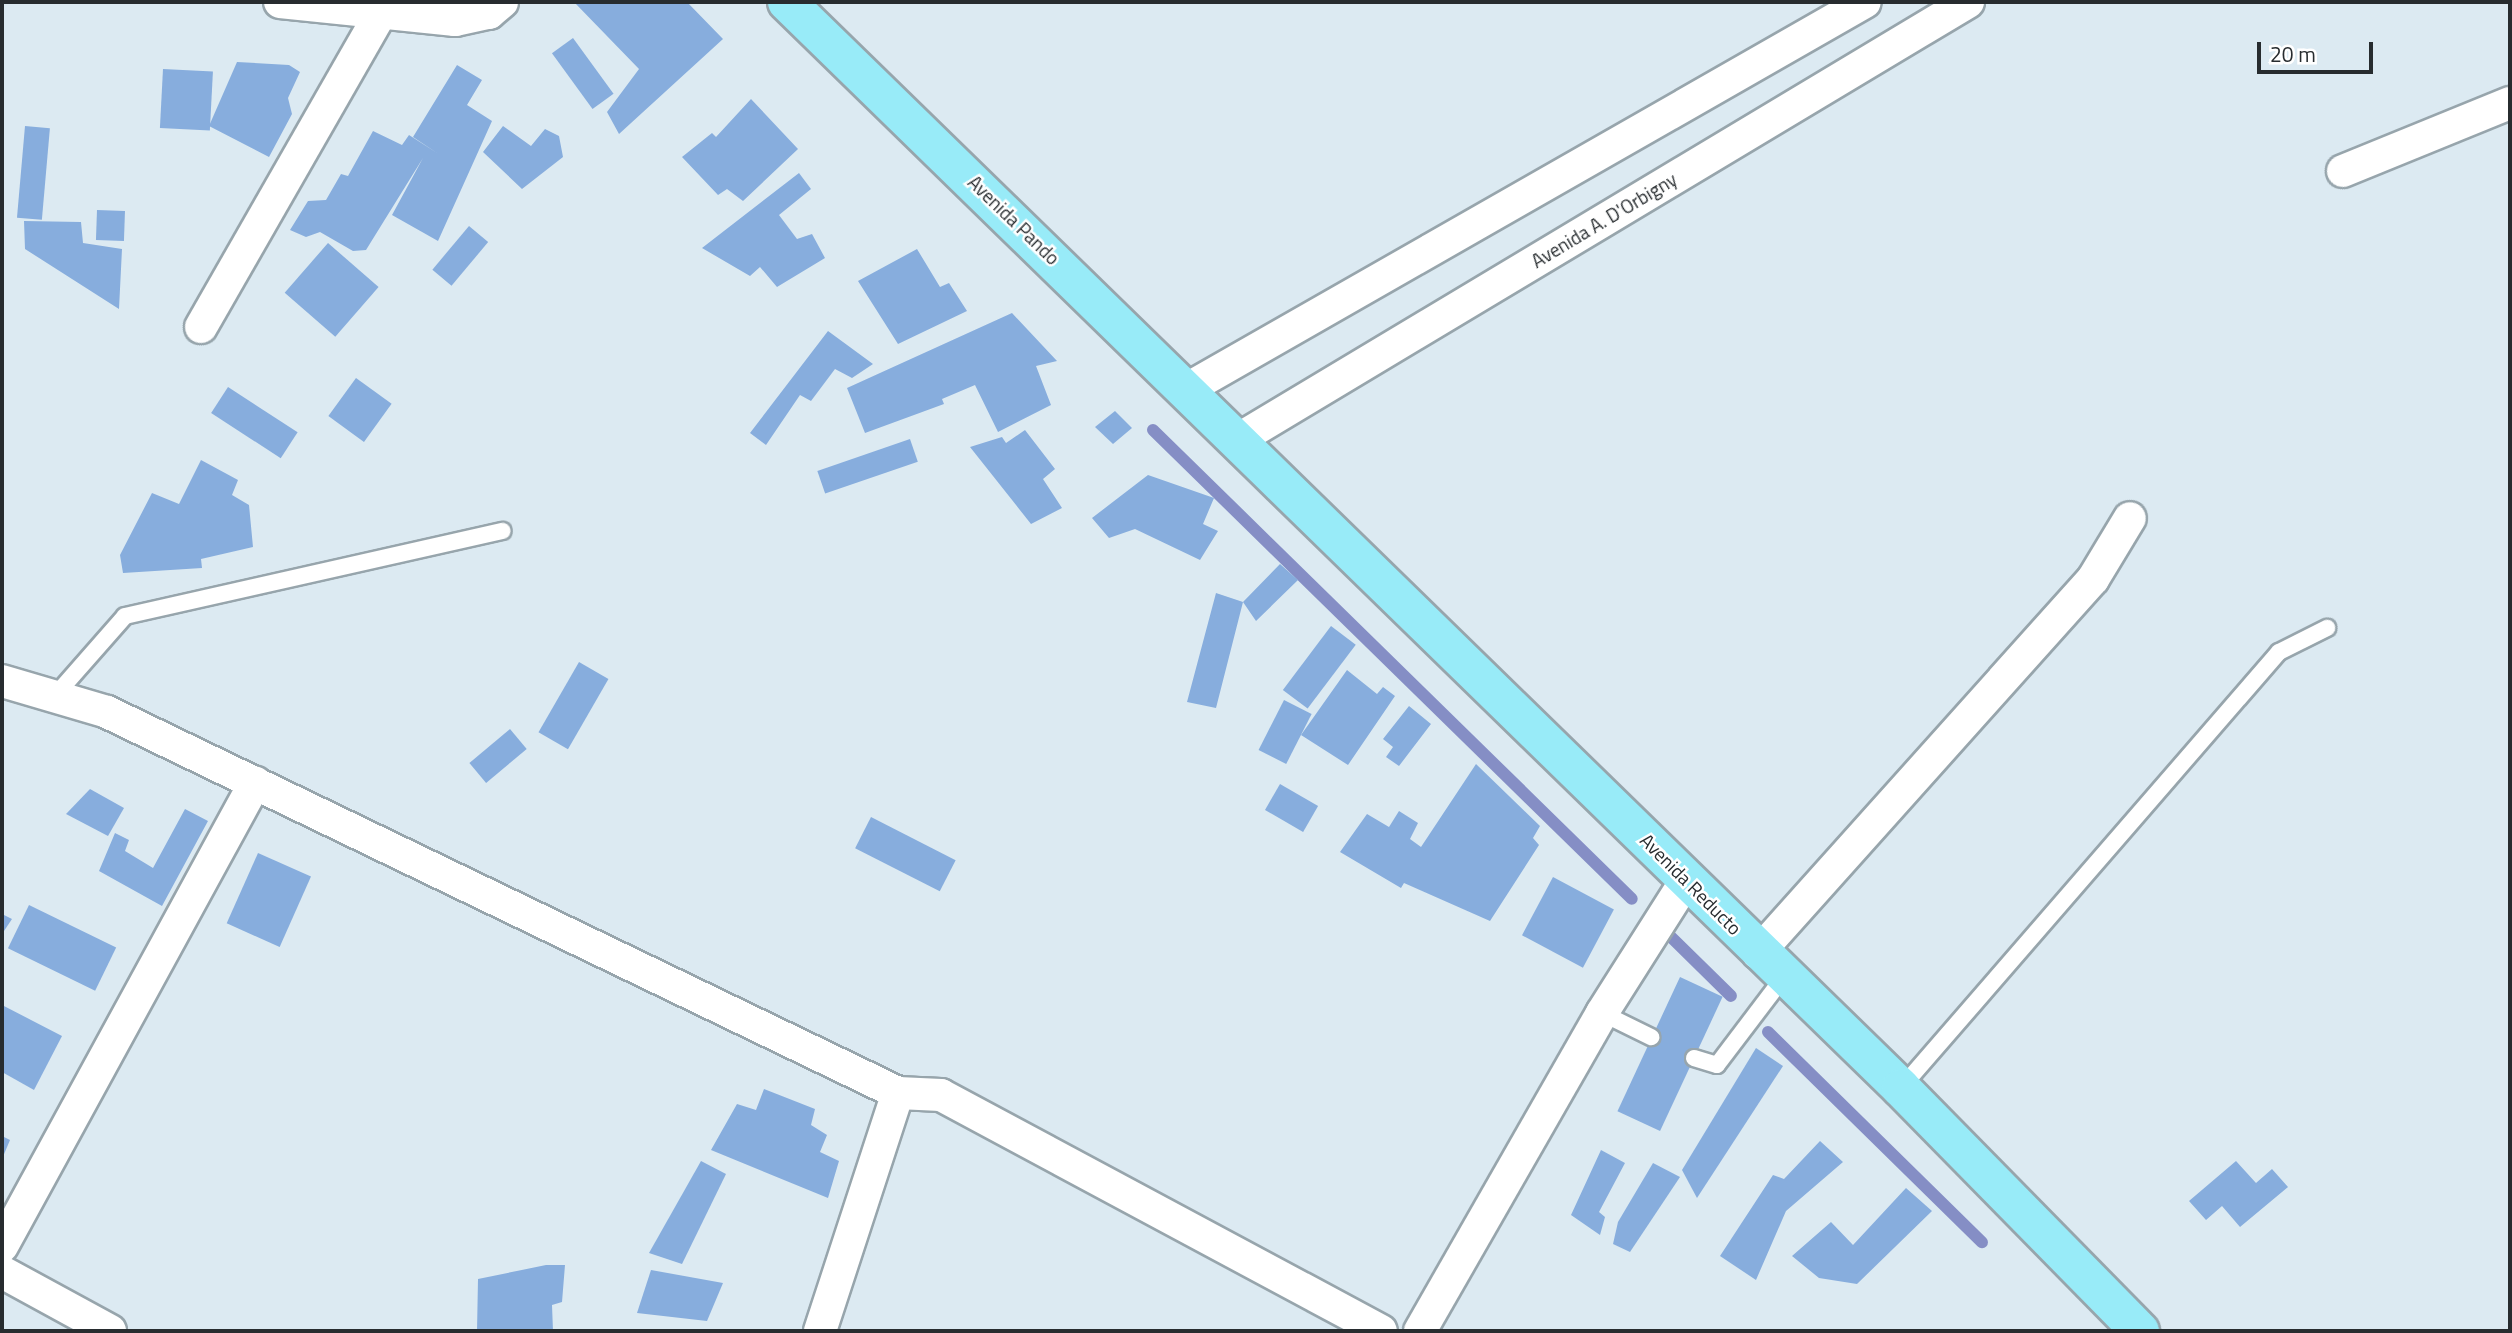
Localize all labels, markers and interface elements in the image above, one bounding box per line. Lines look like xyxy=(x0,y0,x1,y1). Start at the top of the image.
scale bar xyxy=(2260,28,2376,72)
text: 20 m xyxy=(2270,38,2316,70)
street label: Avenida A. D'Orbigny xyxy=(1527,168,1681,272)
street label: Avenida Pando xyxy=(963,171,1065,269)
street label: Avenida Reducto xyxy=(1636,829,1746,939)

